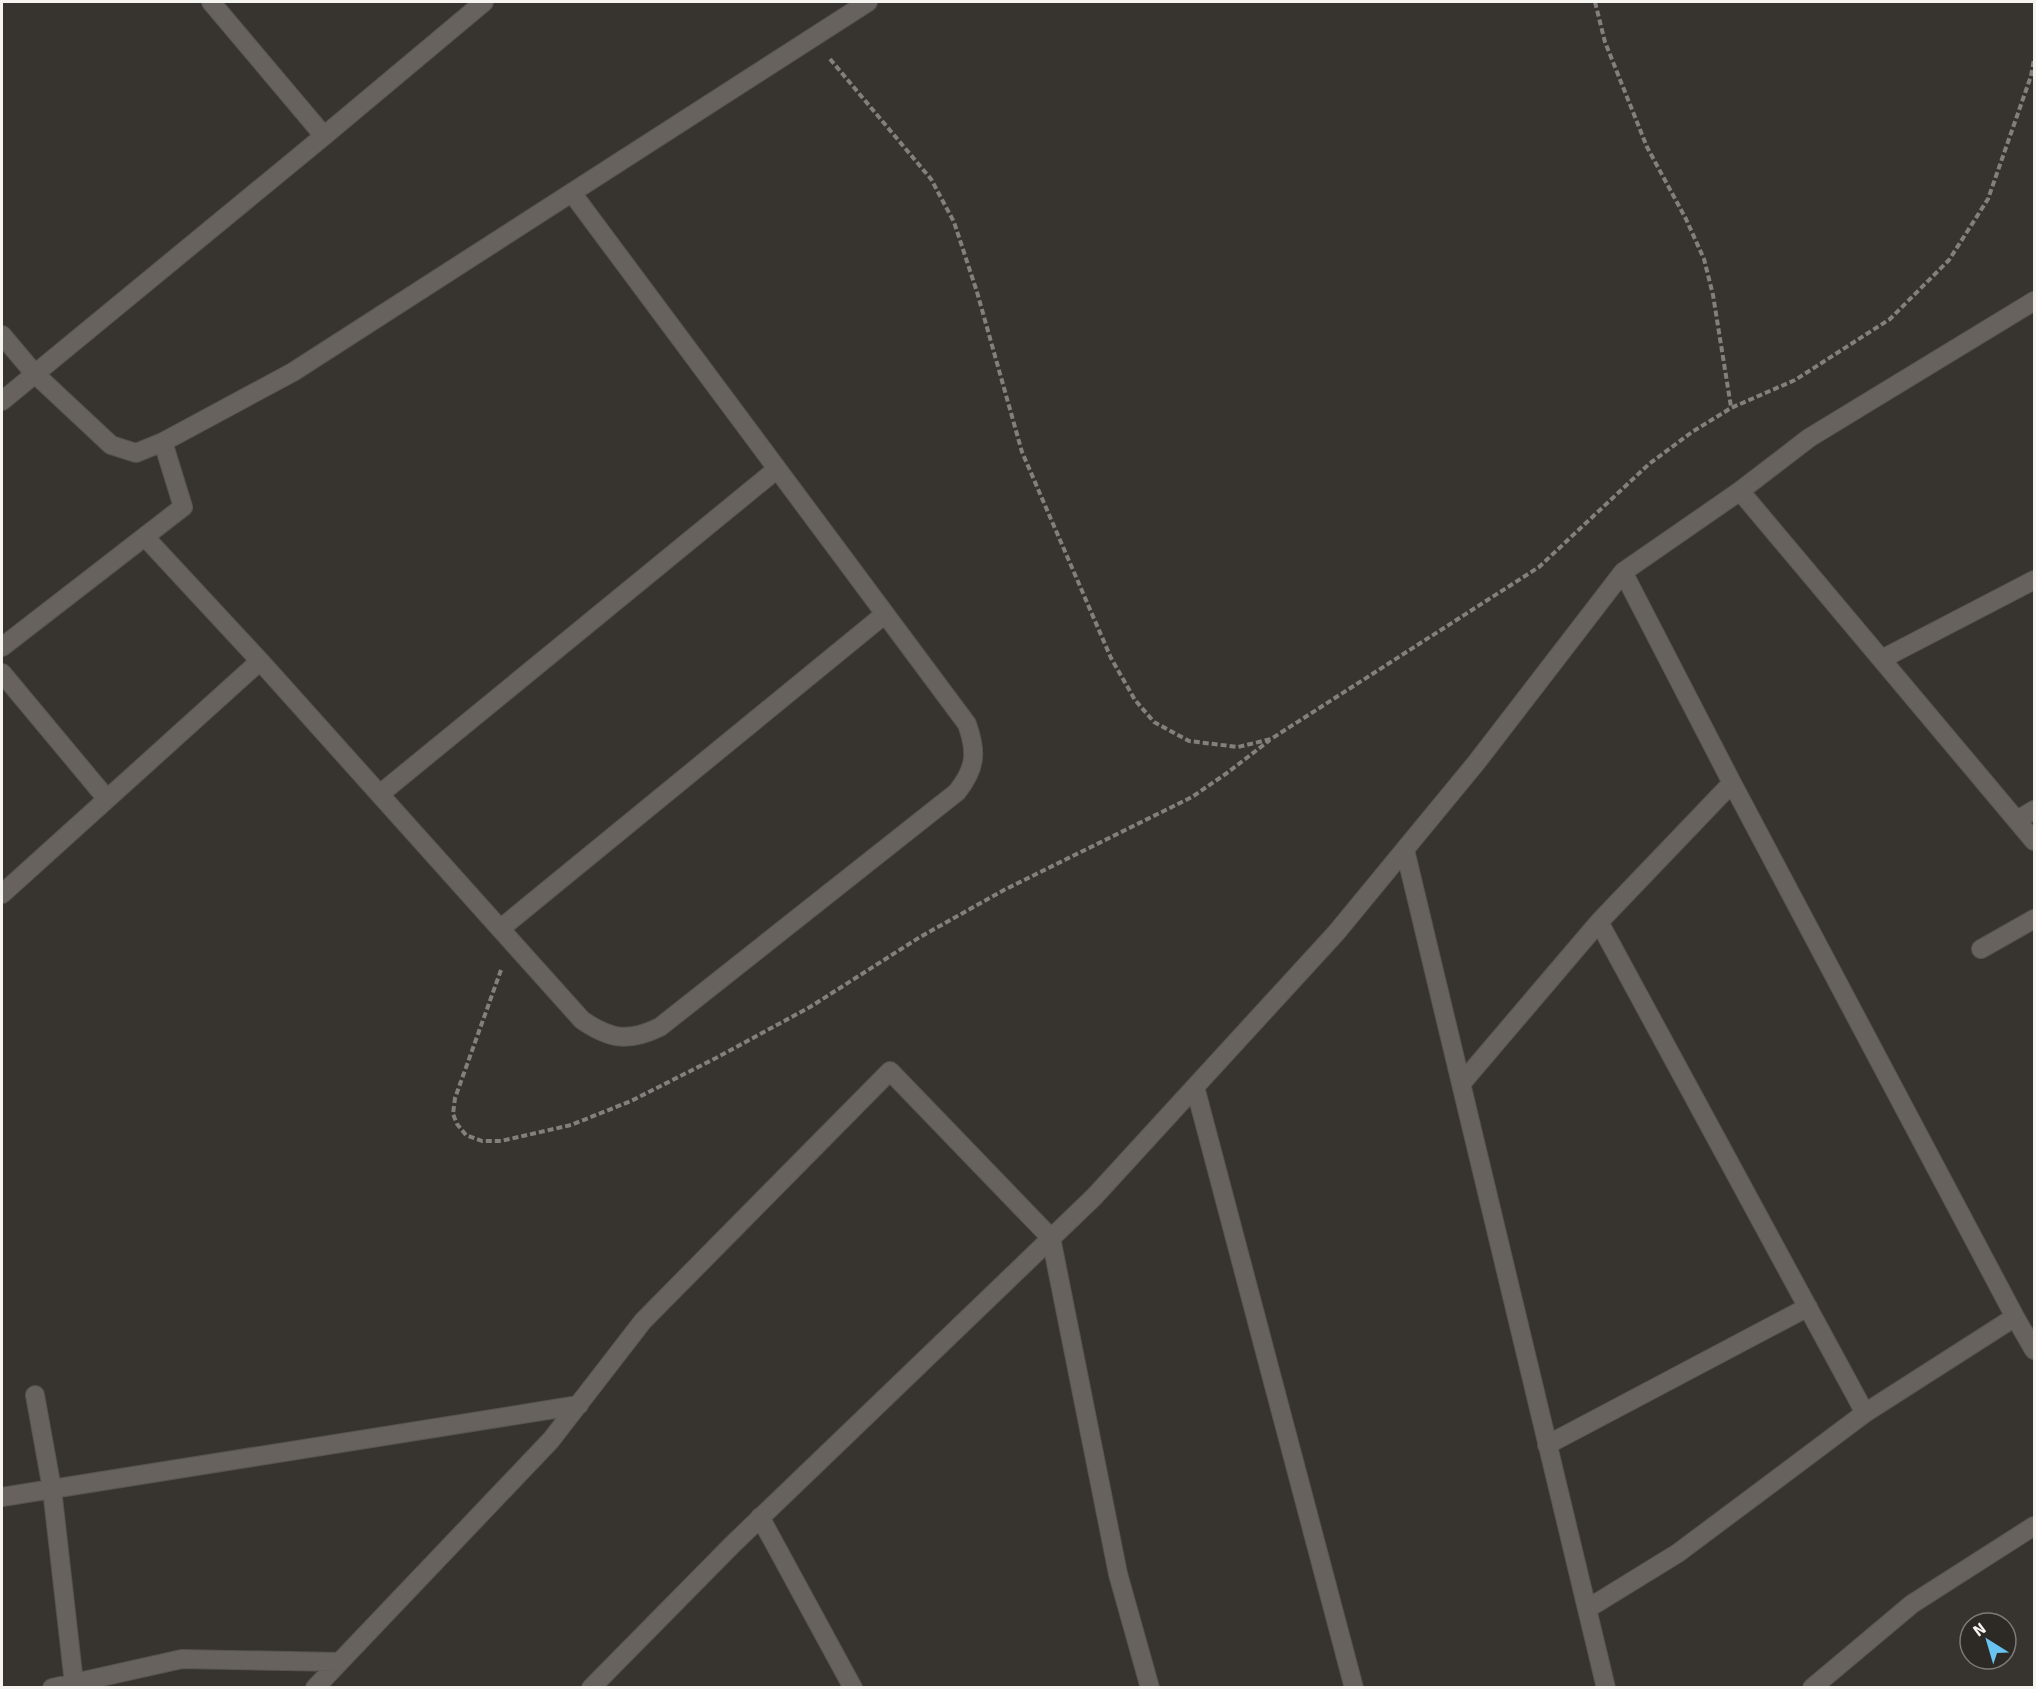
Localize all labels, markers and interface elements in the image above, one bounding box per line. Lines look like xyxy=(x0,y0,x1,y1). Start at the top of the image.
north arrow xyxy=(1958,1611,2018,1671)
text: N xyxy=(1969,1618,1990,1641)

